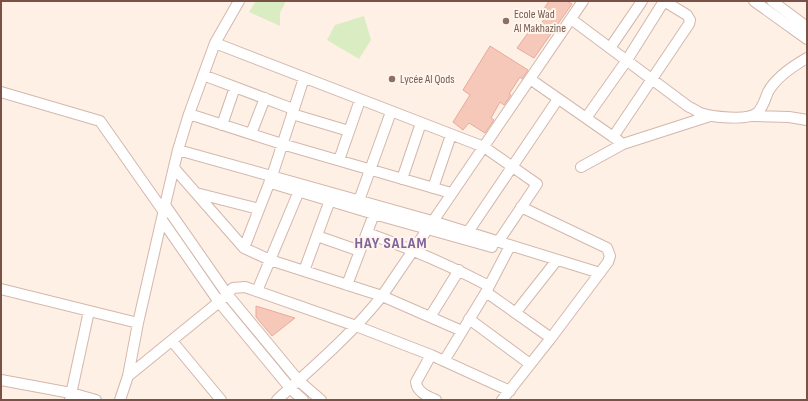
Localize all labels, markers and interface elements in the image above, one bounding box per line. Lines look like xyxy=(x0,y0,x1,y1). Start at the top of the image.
place label: Ecole Wad Al Makhazine xyxy=(513,7,566,36)
marker: Ecole Wad Al Makhazine xyxy=(501,16,511,26)
place label: Lycée Al Qods xyxy=(400,72,455,87)
marker: Lycée Al Qods xyxy=(387,74,397,84)
district label: HAY SALAM xyxy=(354,234,428,253)

